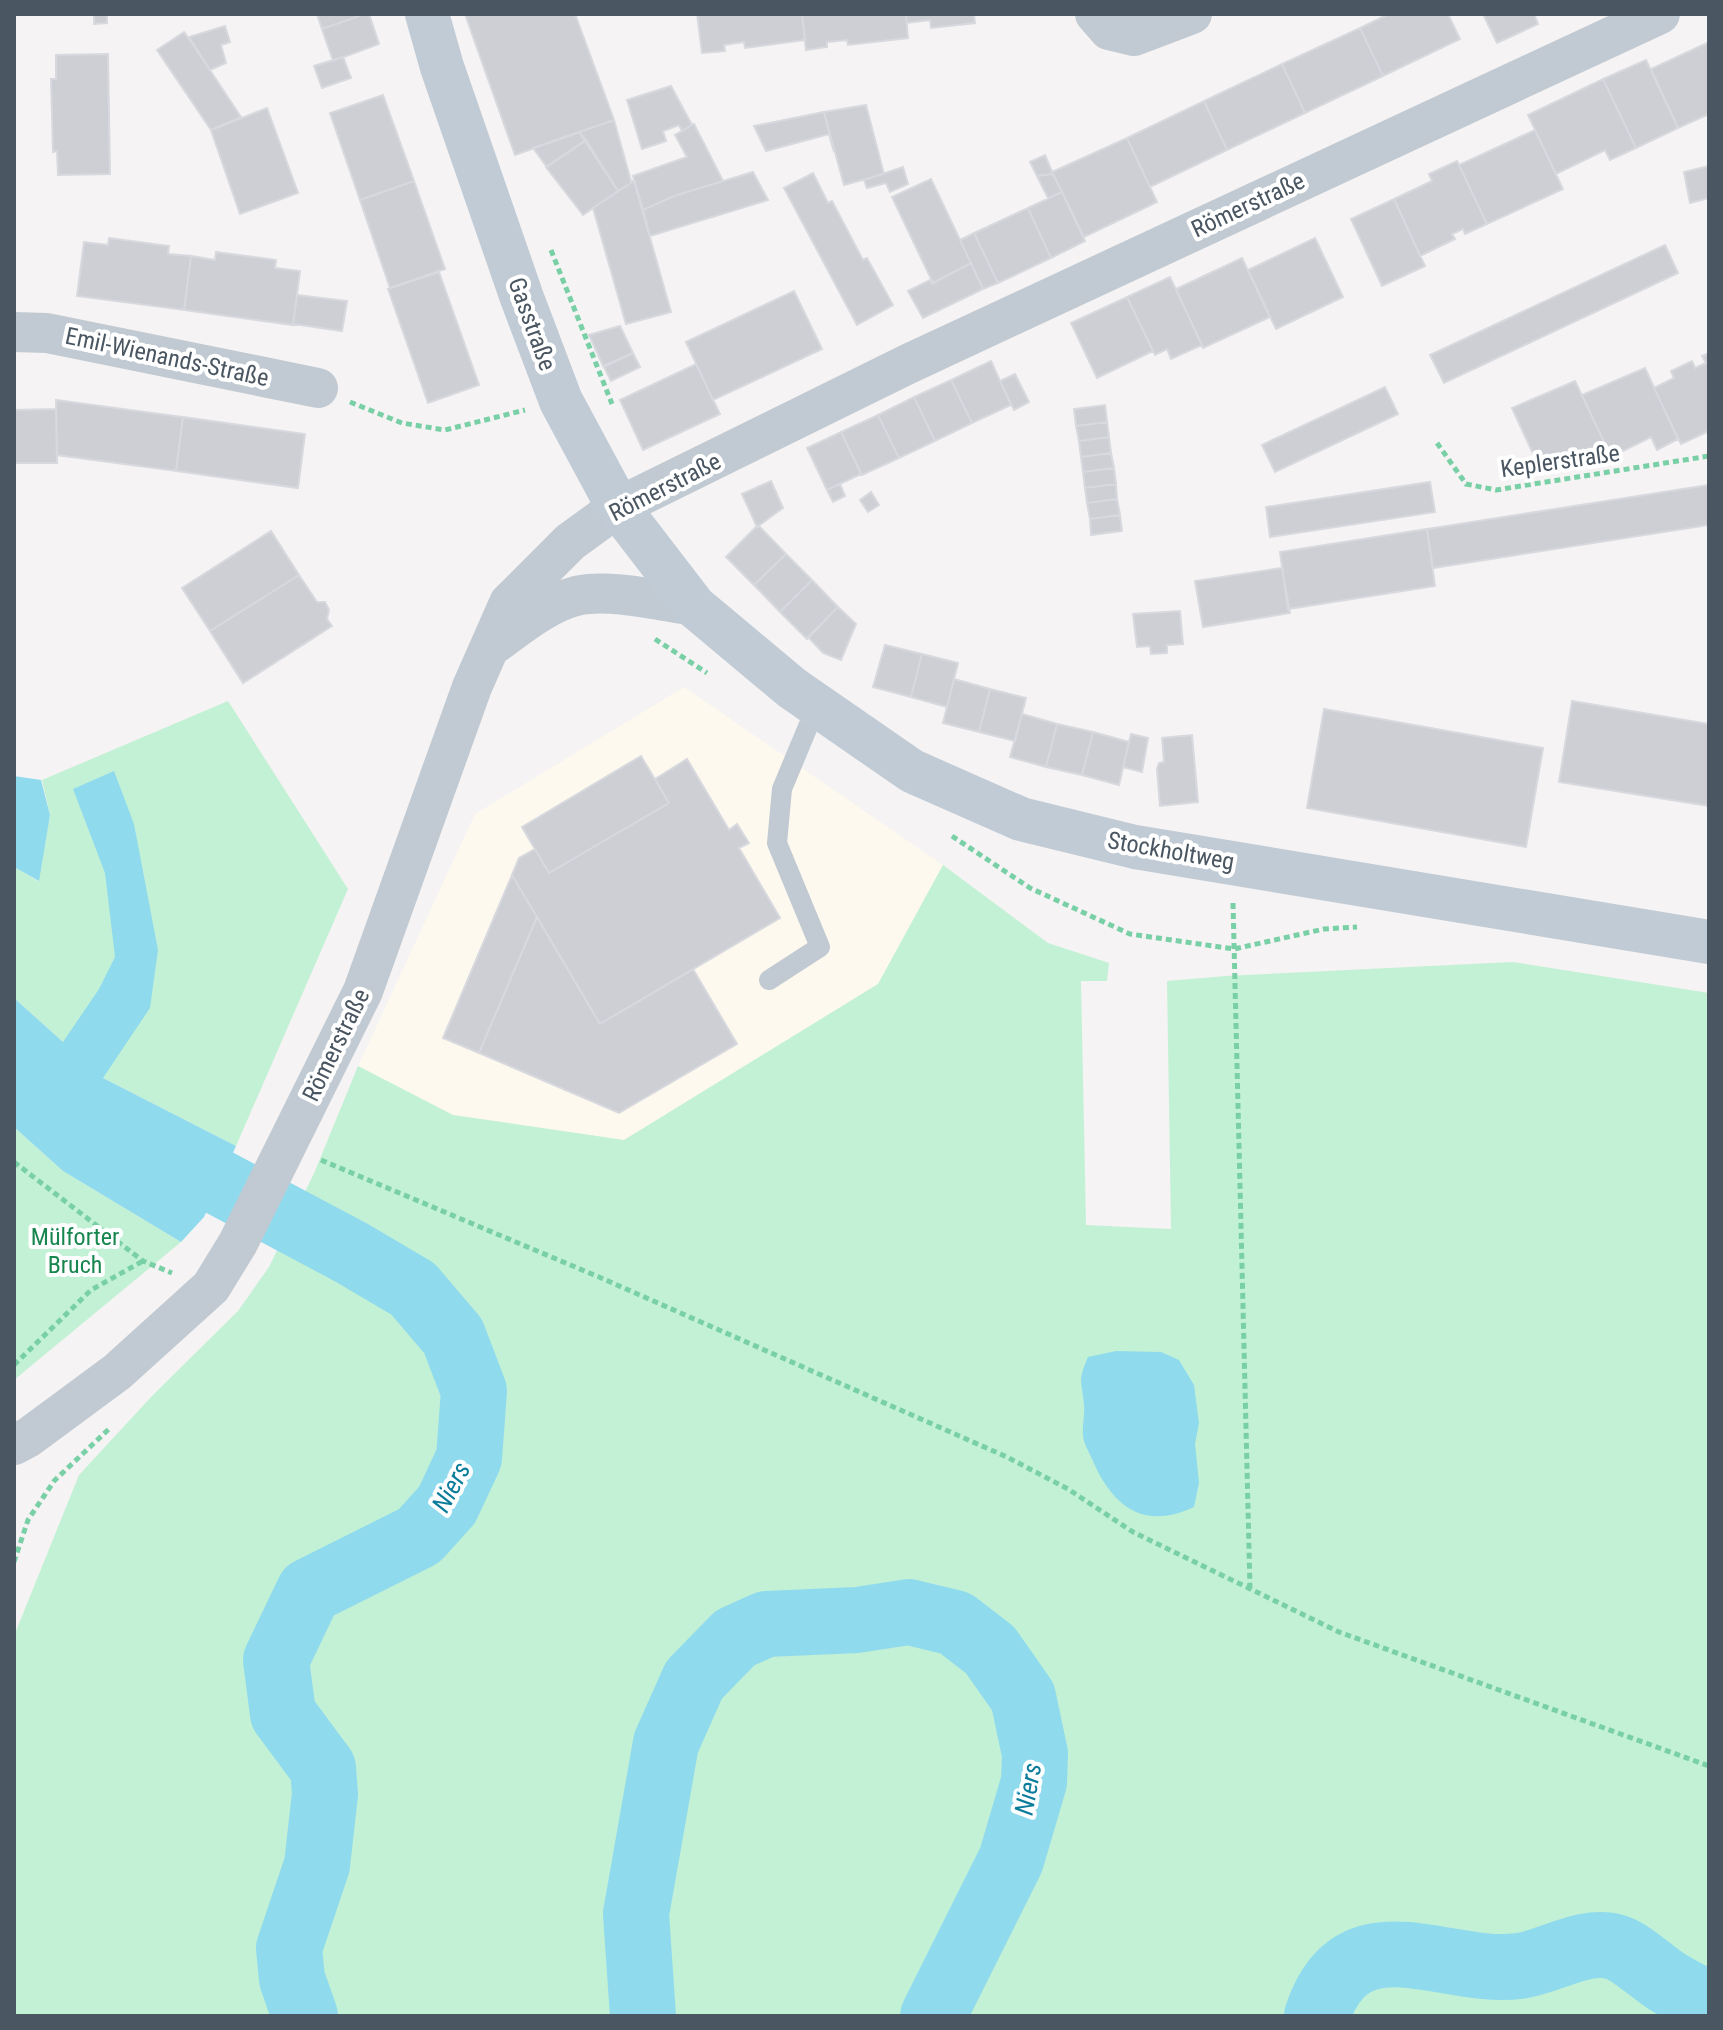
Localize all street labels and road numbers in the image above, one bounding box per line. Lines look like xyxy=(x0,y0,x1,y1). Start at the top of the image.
street label: Römerstraße xyxy=(1187,167,1309,243)
street label: Gasstraße xyxy=(502,274,562,374)
street label: Emil-Wienands-Straße xyxy=(63,322,271,392)
street label: Keplerstraße xyxy=(1499,439,1621,483)
street label: Römerstraße xyxy=(604,447,726,527)
street label: Stockholtweg xyxy=(1105,826,1237,876)
street label: Römerstraße xyxy=(297,984,375,1106)

